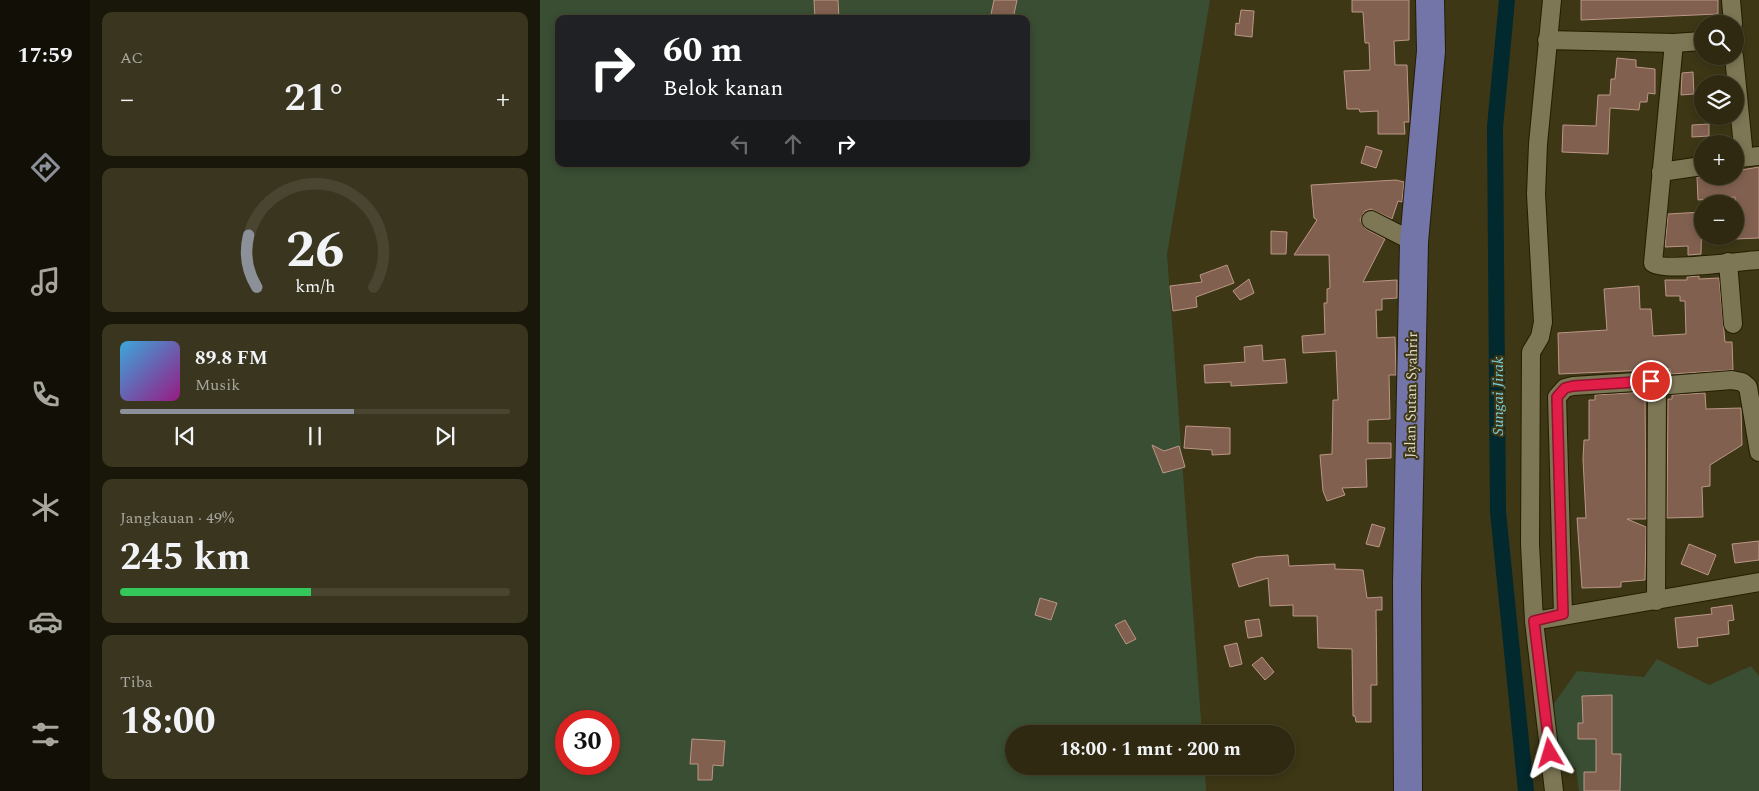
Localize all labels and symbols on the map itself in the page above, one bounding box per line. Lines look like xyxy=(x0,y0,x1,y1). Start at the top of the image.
street label: Jalan Sutan Syahrir xyxy=(1399,332,1424,458)
water label: Sungai Jirak xyxy=(1486,356,1510,436)
pin xyxy=(1630,360,1672,402)
speed limit sign: 30 xyxy=(555,710,620,775)
position arrow xyxy=(1523,726,1575,778)

